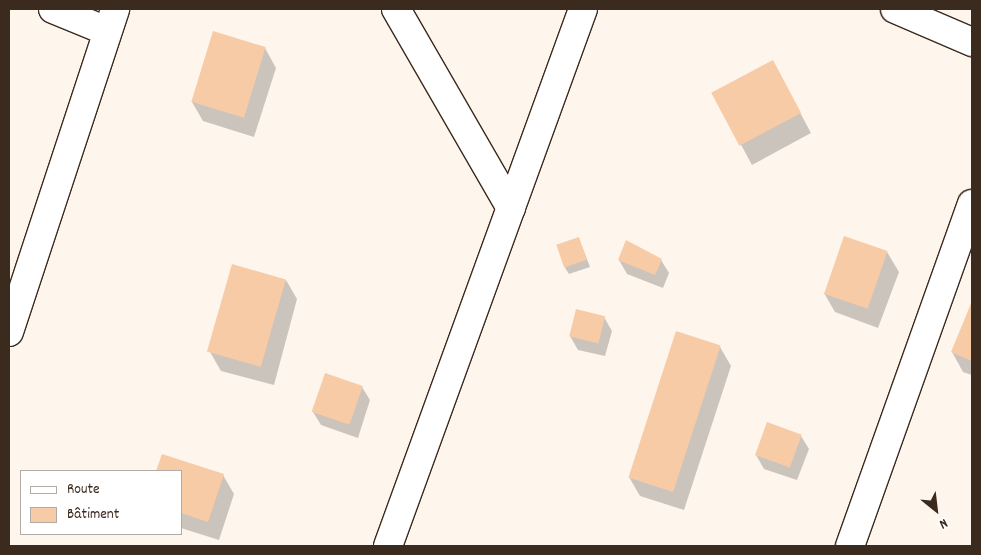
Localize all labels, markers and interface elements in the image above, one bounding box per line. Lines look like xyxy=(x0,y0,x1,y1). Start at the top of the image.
legend xyxy=(20,470,182,535)
text: Route xyxy=(67,479,100,501)
north arrow xyxy=(911,485,961,535)
text: Bâtiment xyxy=(67,504,119,526)
text: N xyxy=(935,513,951,534)

